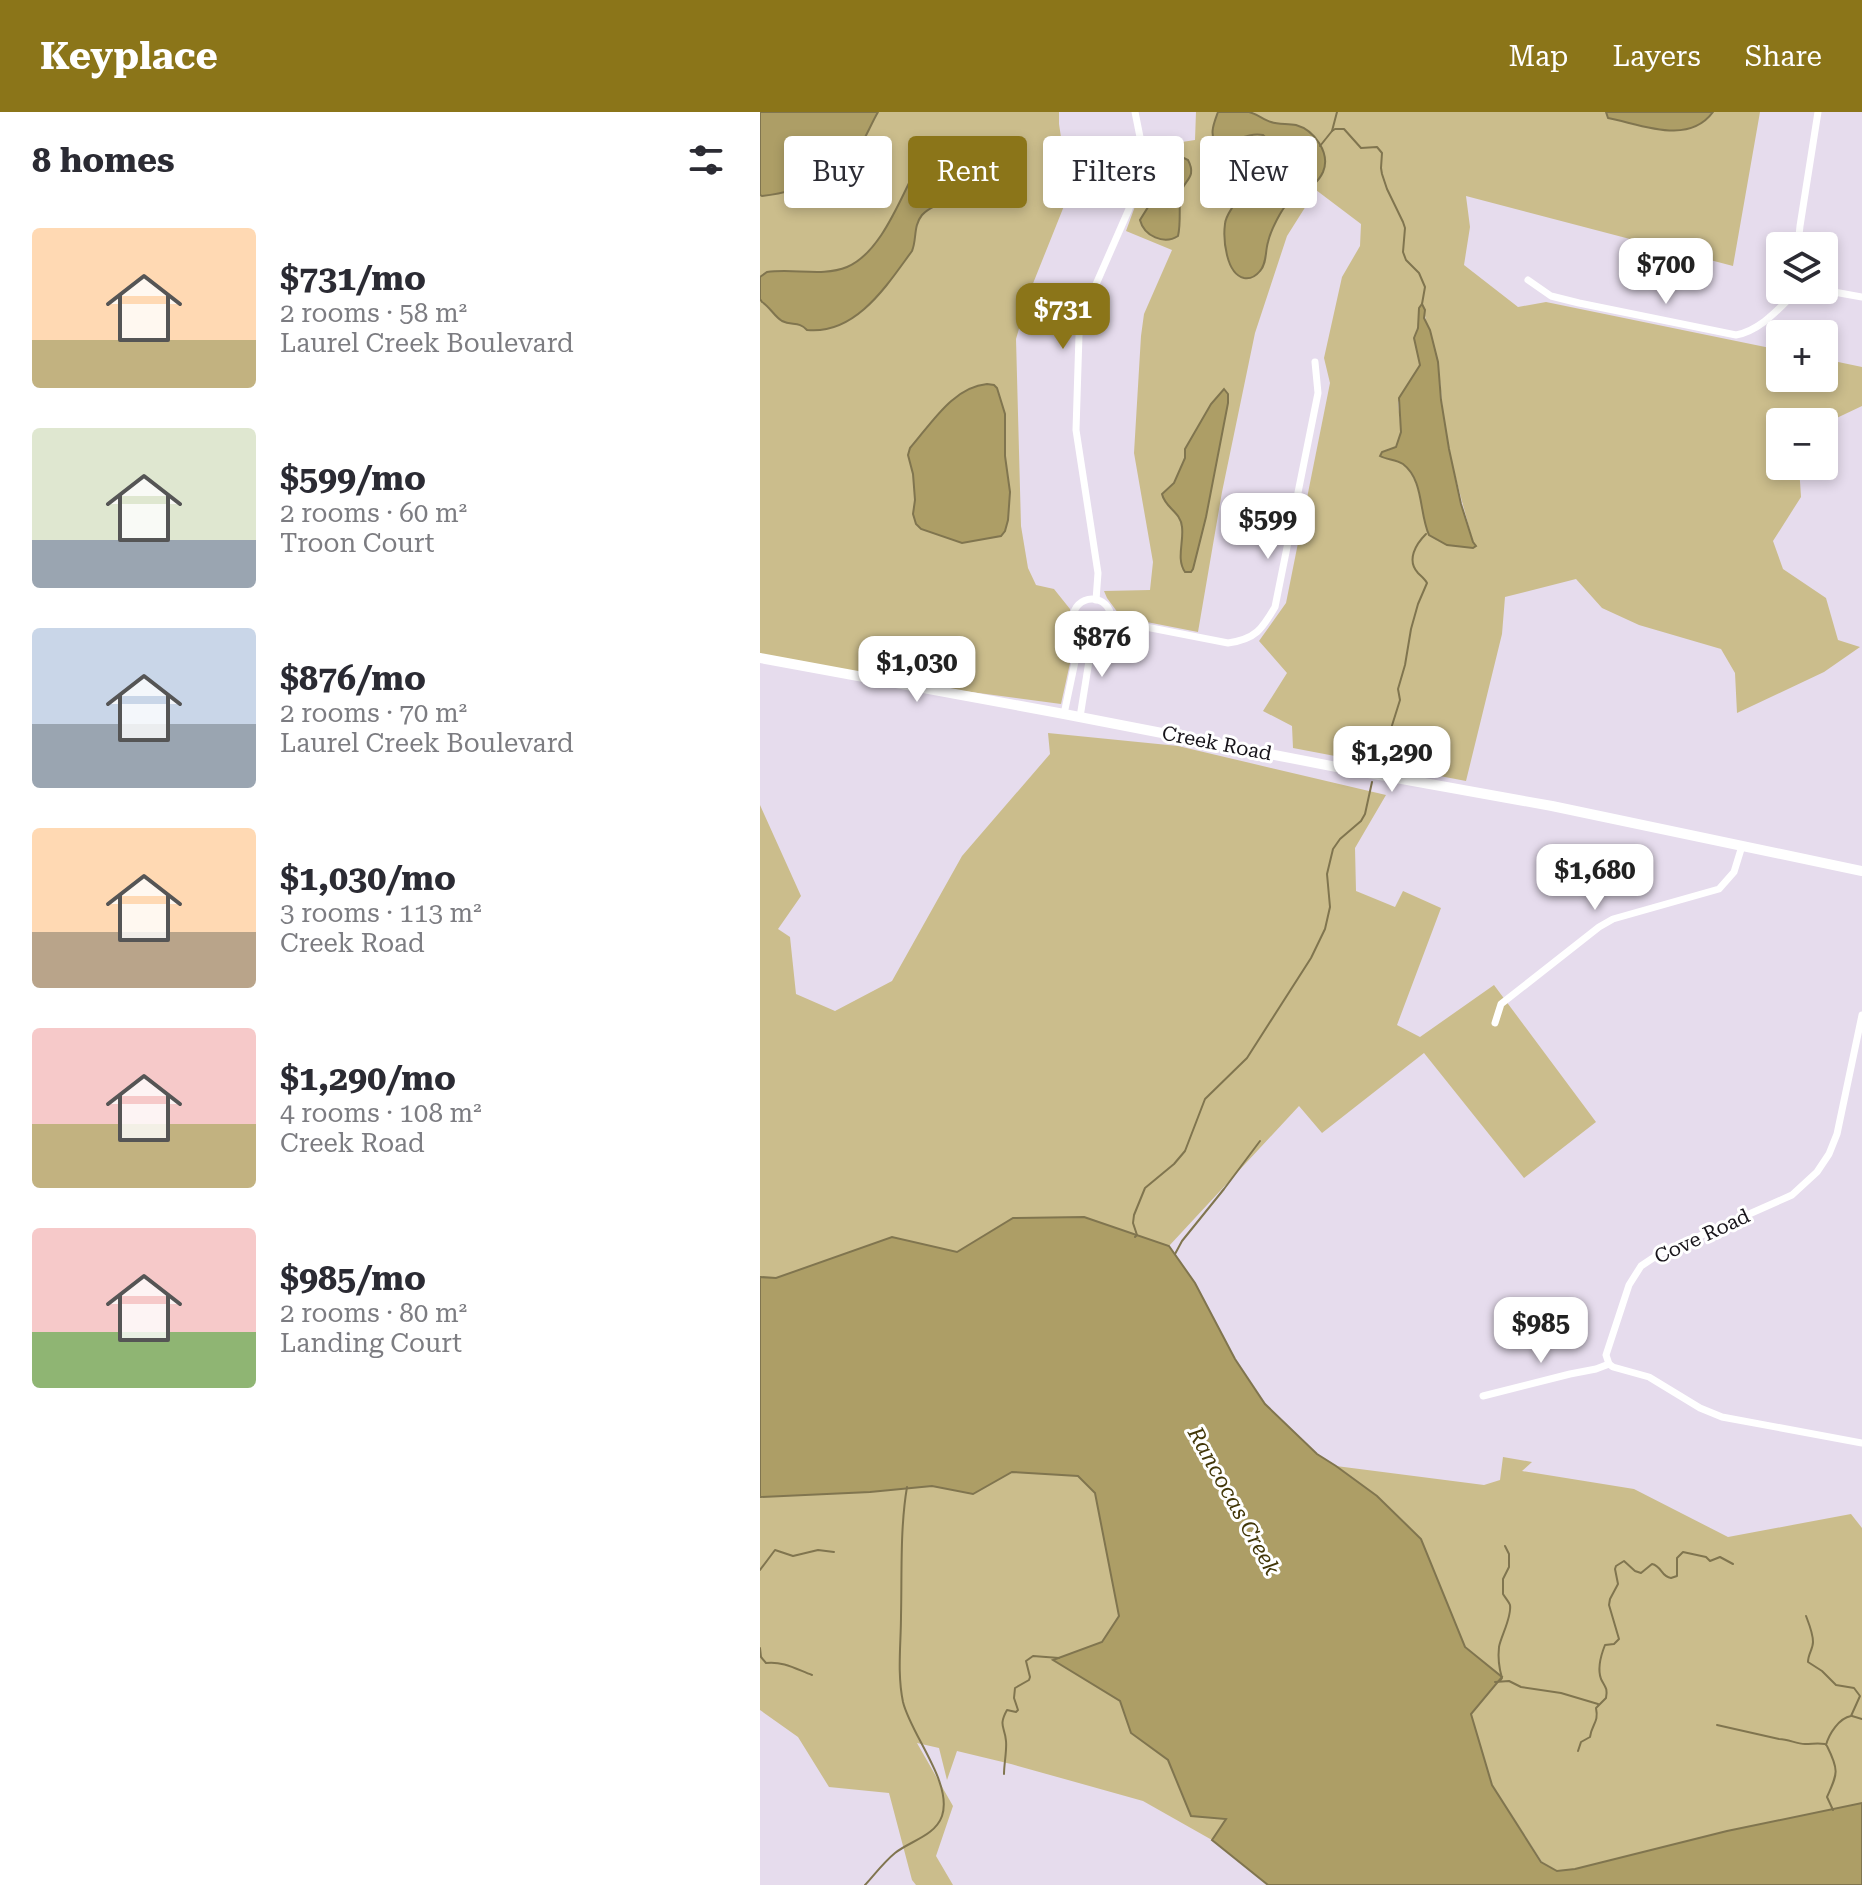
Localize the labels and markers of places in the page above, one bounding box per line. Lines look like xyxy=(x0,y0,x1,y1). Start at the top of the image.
pin: $700 xyxy=(1619,238,1713,306)
pin: $731 xyxy=(1016,283,1110,351)
pin: $599 xyxy=(1221,493,1315,561)
pin: $876 xyxy=(1055,611,1149,679)
pin: $1,030 xyxy=(852,636,982,704)
pin: $1,290 xyxy=(1327,726,1457,794)
pin: $1,680 xyxy=(1530,844,1660,912)
pin: $985 xyxy=(1494,1297,1588,1365)

